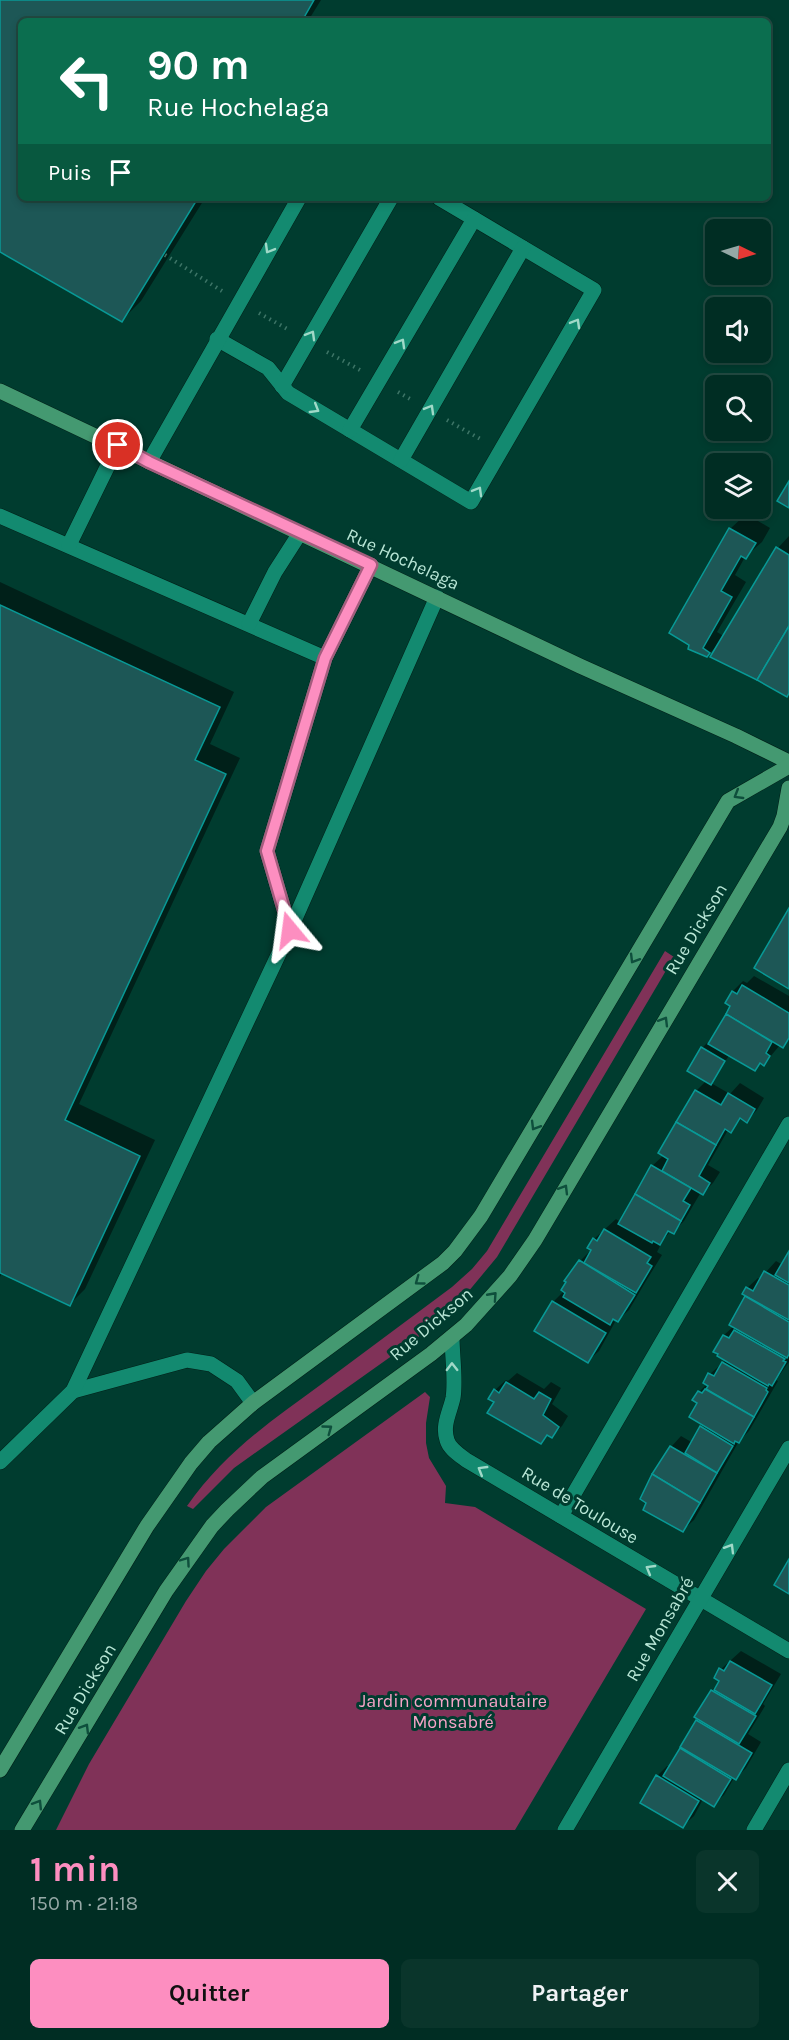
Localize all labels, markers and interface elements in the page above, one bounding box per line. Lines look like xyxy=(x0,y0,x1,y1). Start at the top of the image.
text: 90 m xyxy=(147,40,250,90)
icon: left xyxy=(48,42,126,120)
text: Rue Hochelaga xyxy=(147,91,330,123)
icon: arrive xyxy=(104,156,137,189)
text: Puis xyxy=(48,160,92,186)
north arrow xyxy=(705,219,771,285)
map controls xyxy=(705,219,771,519)
one-way arrow xyxy=(265,243,277,253)
button: sound xyxy=(705,297,771,363)
one-way arrow xyxy=(568,318,580,329)
one-way arrow xyxy=(304,331,316,341)
one-way arrow xyxy=(394,339,405,349)
button: search xyxy=(705,375,771,441)
one-way arrow xyxy=(309,401,319,413)
one-way arrow xyxy=(423,405,434,416)
pin xyxy=(92,419,143,470)
icon: arrive xyxy=(101,428,134,461)
button: layers xyxy=(705,453,771,519)
one-way arrow xyxy=(471,487,482,497)
street label: Rue Hochelaga xyxy=(343,523,463,595)
one-way arrow xyxy=(734,787,744,799)
street label: Rue Dickson xyxy=(660,879,732,979)
position arrow xyxy=(258,898,322,962)
one-way arrow xyxy=(630,953,642,963)
one-way arrow xyxy=(656,1017,668,1027)
one-way arrow xyxy=(531,1120,542,1130)
one-way arrow xyxy=(557,1185,569,1195)
one-way arrow xyxy=(415,1274,426,1285)
street label: Rue Dickson xyxy=(385,1283,477,1365)
one-way arrow xyxy=(486,1292,497,1303)
one-way arrow xyxy=(446,1363,458,1372)
one-way arrow xyxy=(321,1425,332,1436)
street label: Rue de Toulouse xyxy=(518,1461,642,1549)
one-way arrow xyxy=(478,1465,488,1477)
one-way arrow xyxy=(723,1544,734,1554)
one-way arrow xyxy=(179,1557,190,1568)
one-way arrow xyxy=(646,1564,656,1576)
street label: Rue Monsabré xyxy=(621,1573,699,1685)
street label: Rue Dickson xyxy=(49,1639,121,1739)
park label: Jardin communautaire Monsabré xyxy=(359,1690,547,1733)
one-way arrow xyxy=(77,1724,89,1734)
one-way arrow xyxy=(31,1800,43,1810)
text: 1 min xyxy=(30,1848,120,1890)
button: close xyxy=(696,1850,759,1913)
text: 150 m · 21:18 xyxy=(30,1892,138,1915)
button: Quitter xyxy=(30,1959,389,2028)
button: Partager xyxy=(401,1959,759,2028)

